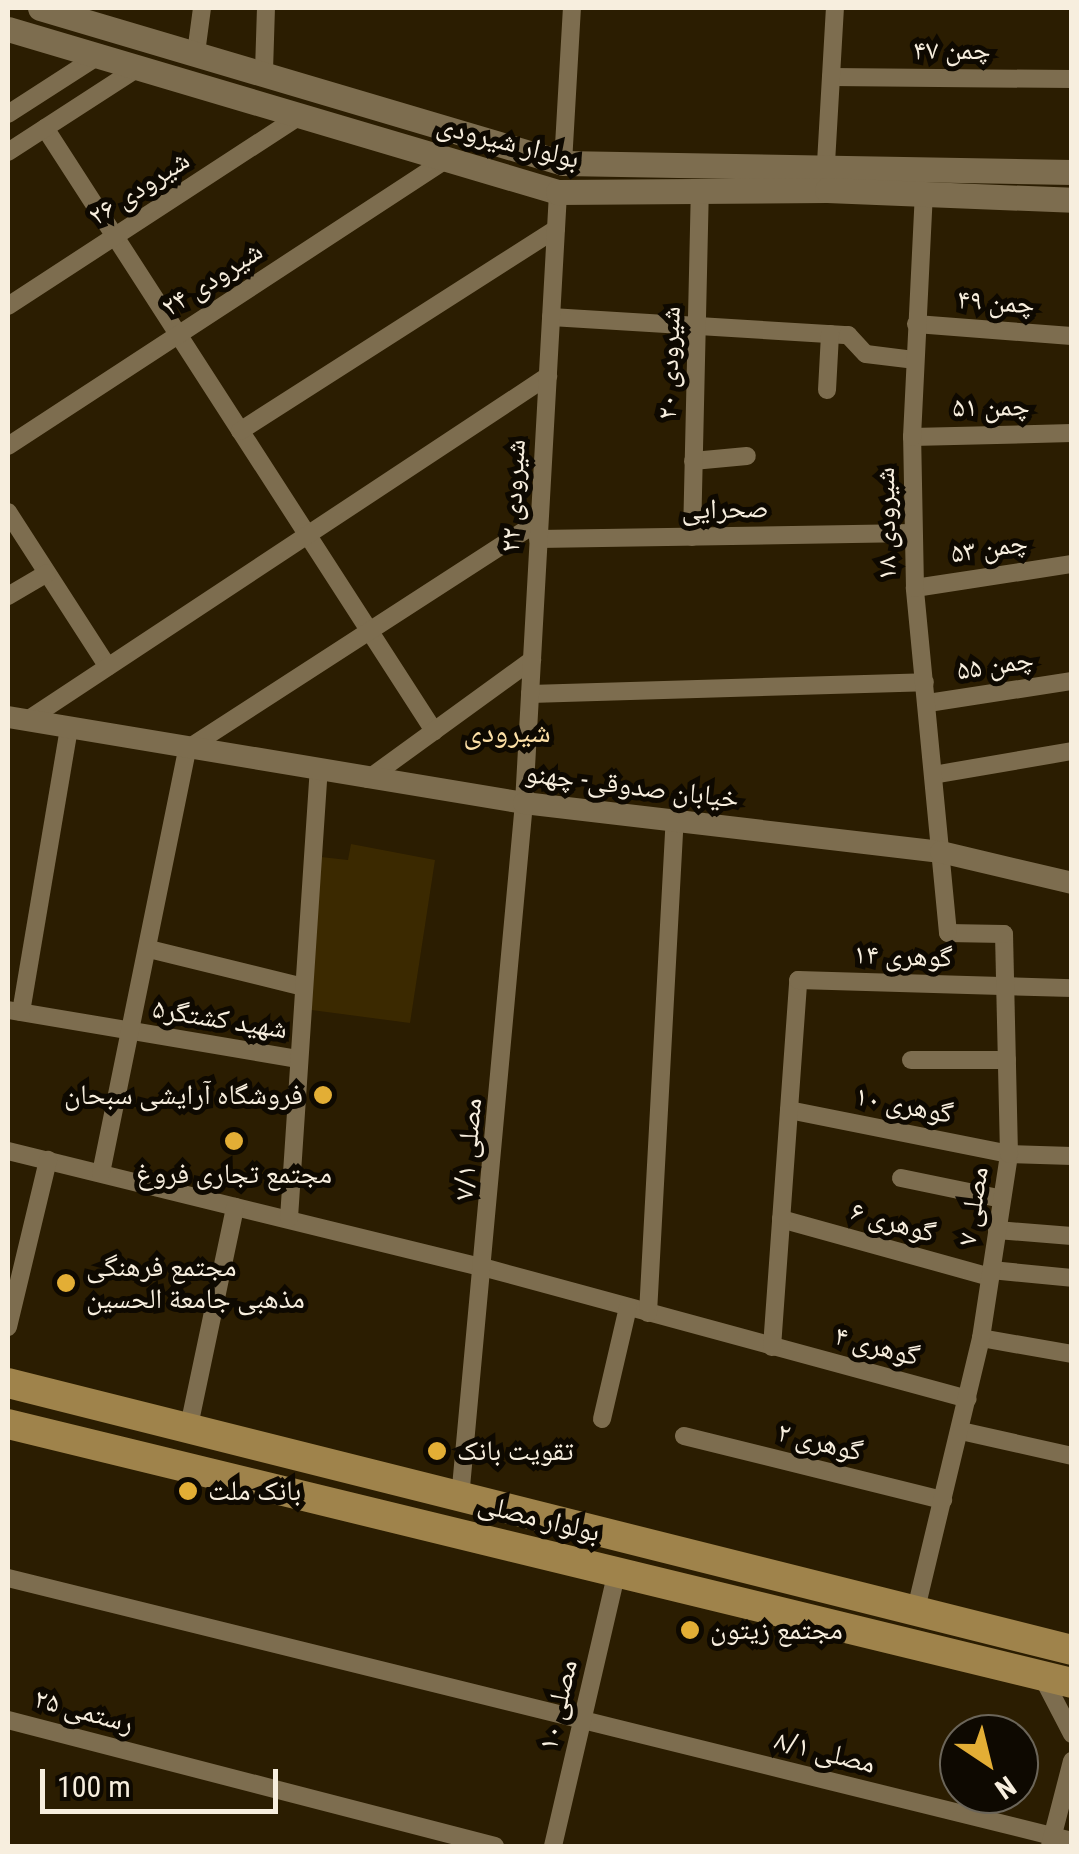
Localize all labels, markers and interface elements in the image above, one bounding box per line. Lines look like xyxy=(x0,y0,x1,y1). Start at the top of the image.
street label: چمن ۴۷ xyxy=(913,33,991,67)
street label: بولوار شیرودی xyxy=(433,108,583,176)
street label: شیرودی ۲۶ xyxy=(82,143,196,233)
street label: شیرودی ۲۴ xyxy=(155,234,269,324)
street label: چمن ۴۹ xyxy=(956,283,1036,321)
street label: شیرودی ۲۰ xyxy=(650,306,688,420)
street label: چمن ۵۱ xyxy=(952,390,1030,424)
street label: شیرودی ۲۲ xyxy=(493,439,533,553)
street label: شیرودی ۱۸ xyxy=(868,467,904,581)
street label: صحرایی xyxy=(681,491,769,527)
street label: چمن ۵۳ xyxy=(948,525,1030,571)
street label: چمن ۵۵ xyxy=(954,642,1036,688)
district label: شیرودی xyxy=(463,714,551,750)
street label: خیابان صدوقی- چهنو xyxy=(523,756,741,816)
street label: گوهری ۱۴ xyxy=(853,937,953,975)
street label: شهید کشتگر۵ xyxy=(150,992,290,1046)
place label: فروشگاه آرایشی سبحان xyxy=(64,1078,303,1112)
street label: گوهری ۱۰ xyxy=(852,1079,956,1131)
marker: فروشگاه آرایشی سبحان xyxy=(312,1084,334,1106)
street label: مصلی ۷/۱ xyxy=(447,1096,489,1202)
marker: مجتمع تجاری فروغ xyxy=(223,1130,245,1152)
place label: مجتمع تجاری فروغ xyxy=(136,1157,332,1191)
street label: مصلی ۷ xyxy=(950,1164,996,1248)
street label: گوهری ۶ xyxy=(847,1194,939,1250)
place label: مجتمع فرهنگی مذهبی جامعة الحسین xyxy=(86,1250,305,1316)
marker: مجتمع فرهنگی مذهبی جامعة الحسین xyxy=(55,1272,77,1294)
street label: گوهری ۴ xyxy=(831,1319,923,1373)
street label: گوهری ۲ xyxy=(774,1415,866,1469)
place label: تقویت بانک xyxy=(457,1434,574,1468)
marker: تقویت بانک xyxy=(426,1440,448,1462)
place label: بانک ملت xyxy=(208,1474,301,1508)
marker: بانک ملت xyxy=(177,1480,199,1502)
street label: بولوار مصلی xyxy=(475,1487,603,1549)
place label: مجتمع زیتون xyxy=(710,1613,843,1647)
marker: مجتمع زیتون xyxy=(679,1619,701,1641)
street label: مصلی ۱۰ xyxy=(531,1656,585,1754)
street label: رستمی ۲۵ xyxy=(31,1682,137,1740)
north arrow xyxy=(939,1714,1039,1814)
street label: مصلی ۸/۱ xyxy=(771,1723,879,1781)
scale bar xyxy=(45,1749,282,1811)
text: 100 m xyxy=(57,1769,131,1804)
text: N xyxy=(989,1769,1022,1806)

